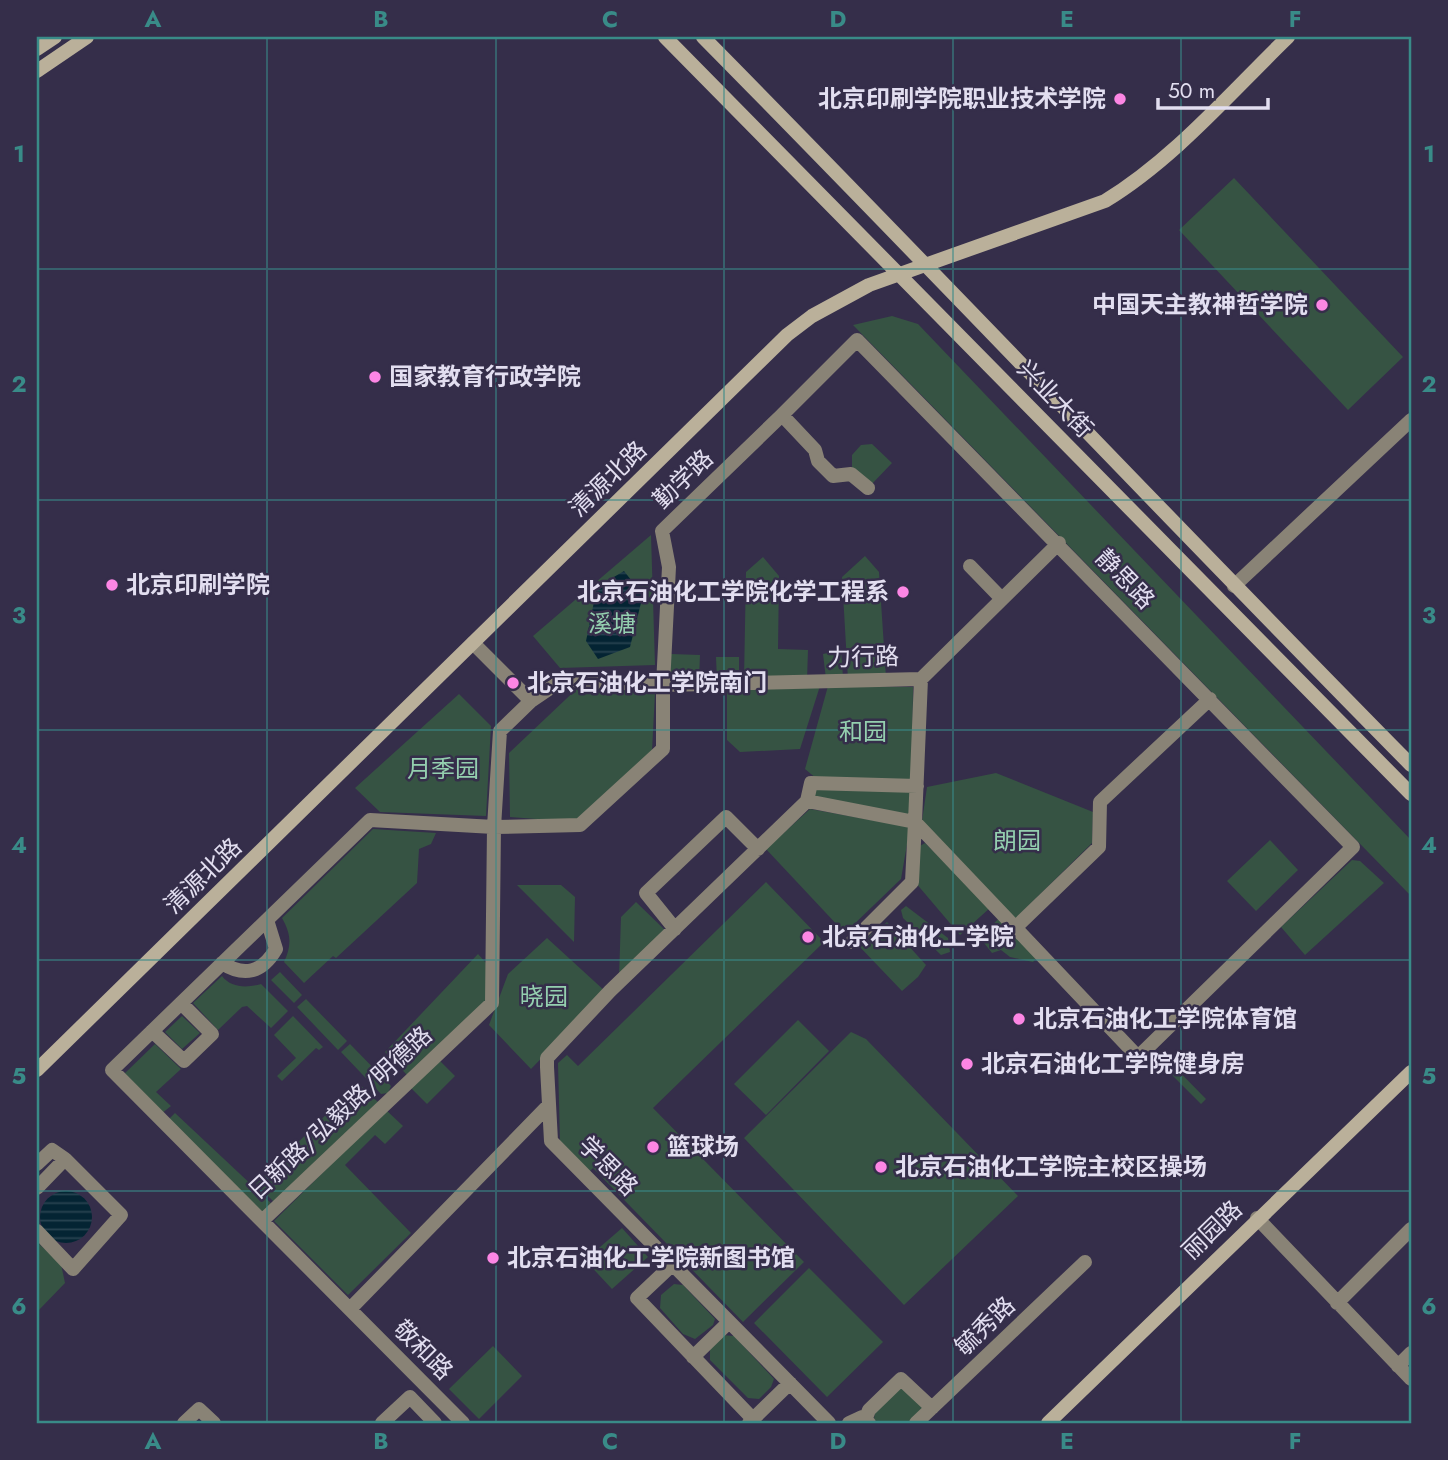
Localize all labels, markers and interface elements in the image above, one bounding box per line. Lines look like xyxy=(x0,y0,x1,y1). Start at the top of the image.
text: A xyxy=(144,2,162,36)
text: B xyxy=(373,2,389,36)
text: C xyxy=(602,2,618,36)
text: D xyxy=(830,2,847,36)
text: E xyxy=(1060,2,1074,36)
text: F xyxy=(1289,2,1301,36)
scale bar xyxy=(1158,66,1268,110)
text: 50 m xyxy=(1168,76,1215,106)
place label: 北京印刷学院职业技术学院 xyxy=(818,81,1106,116)
marker: 北京印刷学院职业技术学院 xyxy=(1112,91,1128,107)
text: 1 xyxy=(13,137,25,171)
text: 1 xyxy=(1423,137,1435,171)
place label: 中国天主教神哲学院 xyxy=(1092,287,1308,322)
marker: 中国天主教神哲学院 xyxy=(1314,297,1330,313)
street label: 兴业大街 xyxy=(1009,352,1101,445)
place label: 国家教育行政学院 xyxy=(389,359,581,394)
text: 2 xyxy=(11,367,27,401)
text: 2 xyxy=(1421,367,1437,401)
marker: 国家教育行政学院 xyxy=(367,369,383,385)
street label: 清源北路 xyxy=(561,433,654,525)
street label: 勤学路 xyxy=(645,441,721,516)
street label: 静思路 xyxy=(1088,541,1163,617)
place label: 北京印刷学院 xyxy=(126,567,270,602)
place label: 北京石油化工学院化学工程系 xyxy=(577,574,889,609)
marker: 北京印刷学院 xyxy=(104,577,120,593)
marker: 北京石油化工学院化学工程系 xyxy=(895,584,911,600)
text: 3 xyxy=(12,598,26,632)
text: 3 xyxy=(1422,598,1436,632)
park label: 溪塘 xyxy=(588,606,636,641)
street label: 力行路 xyxy=(827,638,899,675)
place label: 北京石油化工学院南门 xyxy=(527,665,767,700)
marker: 北京石油化工学院南门 xyxy=(505,675,521,691)
park label: 和园 xyxy=(839,714,887,749)
park label: 月季园 xyxy=(407,751,479,786)
park label: 朗园 xyxy=(993,823,1041,858)
text: 4 xyxy=(11,828,27,862)
text: 4 xyxy=(1421,828,1437,862)
street label: 清源北路 xyxy=(156,830,249,922)
place label: 北京石油化工学院 xyxy=(822,919,1014,954)
marker: 北京石油化工学院 xyxy=(800,929,816,945)
park label: 晓园 xyxy=(520,979,568,1014)
place label: 北京石油化工学院体育馆 xyxy=(1033,1001,1297,1036)
marker: 北京石油化工学院体育馆 xyxy=(1011,1011,1027,1027)
street label: 日新路/弘毅路/明德路 xyxy=(240,1018,440,1208)
place label: 北京石油化工学院健身房 xyxy=(981,1046,1245,1081)
marker: 北京石油化工学院健身房 xyxy=(959,1056,975,1072)
text: 5 xyxy=(12,1059,26,1093)
text: 5 xyxy=(1422,1059,1436,1093)
street label: 学思路 xyxy=(571,1128,646,1203)
place label: 篮球场 xyxy=(667,1129,739,1164)
marker: 篮球场 xyxy=(645,1139,661,1155)
place label: 北京石油化工学院主校区操场 xyxy=(895,1149,1207,1184)
marker: 北京石油化工学院主校区操场 xyxy=(873,1159,889,1175)
street label: 丽园路 xyxy=(1174,1192,1250,1267)
place label: 北京石油化工学院新图书馆 xyxy=(507,1240,795,1275)
marker: 北京石油化工学院新图书馆 xyxy=(485,1250,501,1266)
street label: 毓秀路 xyxy=(947,1288,1023,1363)
text: 6 xyxy=(11,1289,27,1323)
text: 6 xyxy=(1421,1289,1437,1323)
street label: 敬和路 xyxy=(386,1312,461,1387)
text: A xyxy=(144,1424,162,1458)
text: B xyxy=(373,1424,389,1458)
text: C xyxy=(602,1424,618,1458)
text: D xyxy=(830,1424,847,1458)
text: E xyxy=(1060,1424,1074,1458)
text: F xyxy=(1289,1424,1301,1458)

